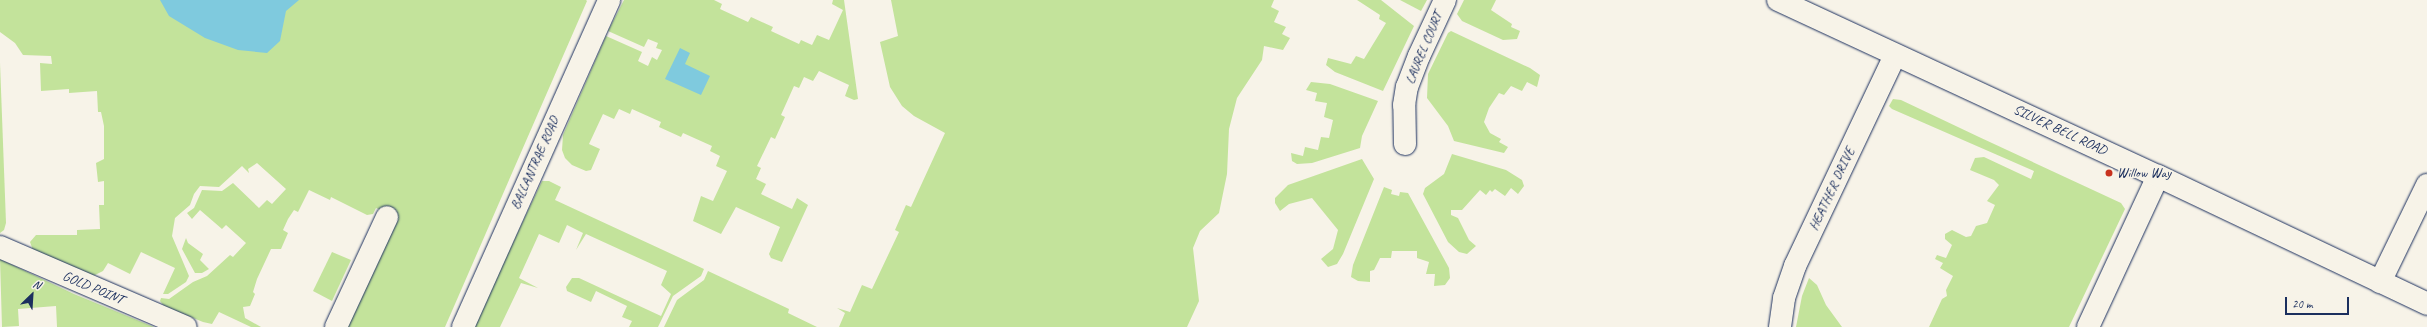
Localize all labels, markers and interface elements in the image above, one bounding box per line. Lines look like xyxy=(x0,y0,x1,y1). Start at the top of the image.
street label: LAUREL COURT xyxy=(1401,10,1447,86)
street label: SILVER BELL ROAD xyxy=(2010,101,2110,159)
street label: BALLANTRAE ROAD xyxy=(507,113,563,213)
street label: HEATHER DRIVE xyxy=(1805,145,1859,233)
place label: Willow Way xyxy=(2117,165,2171,181)
marker: Willow Way xyxy=(2104,168,2114,178)
street label: GOLD POINT xyxy=(60,268,126,308)
north arrow xyxy=(12,275,52,315)
text: N xyxy=(31,276,43,292)
scale bar xyxy=(2287,289,2351,315)
text: 20 m xyxy=(2292,296,2312,312)

